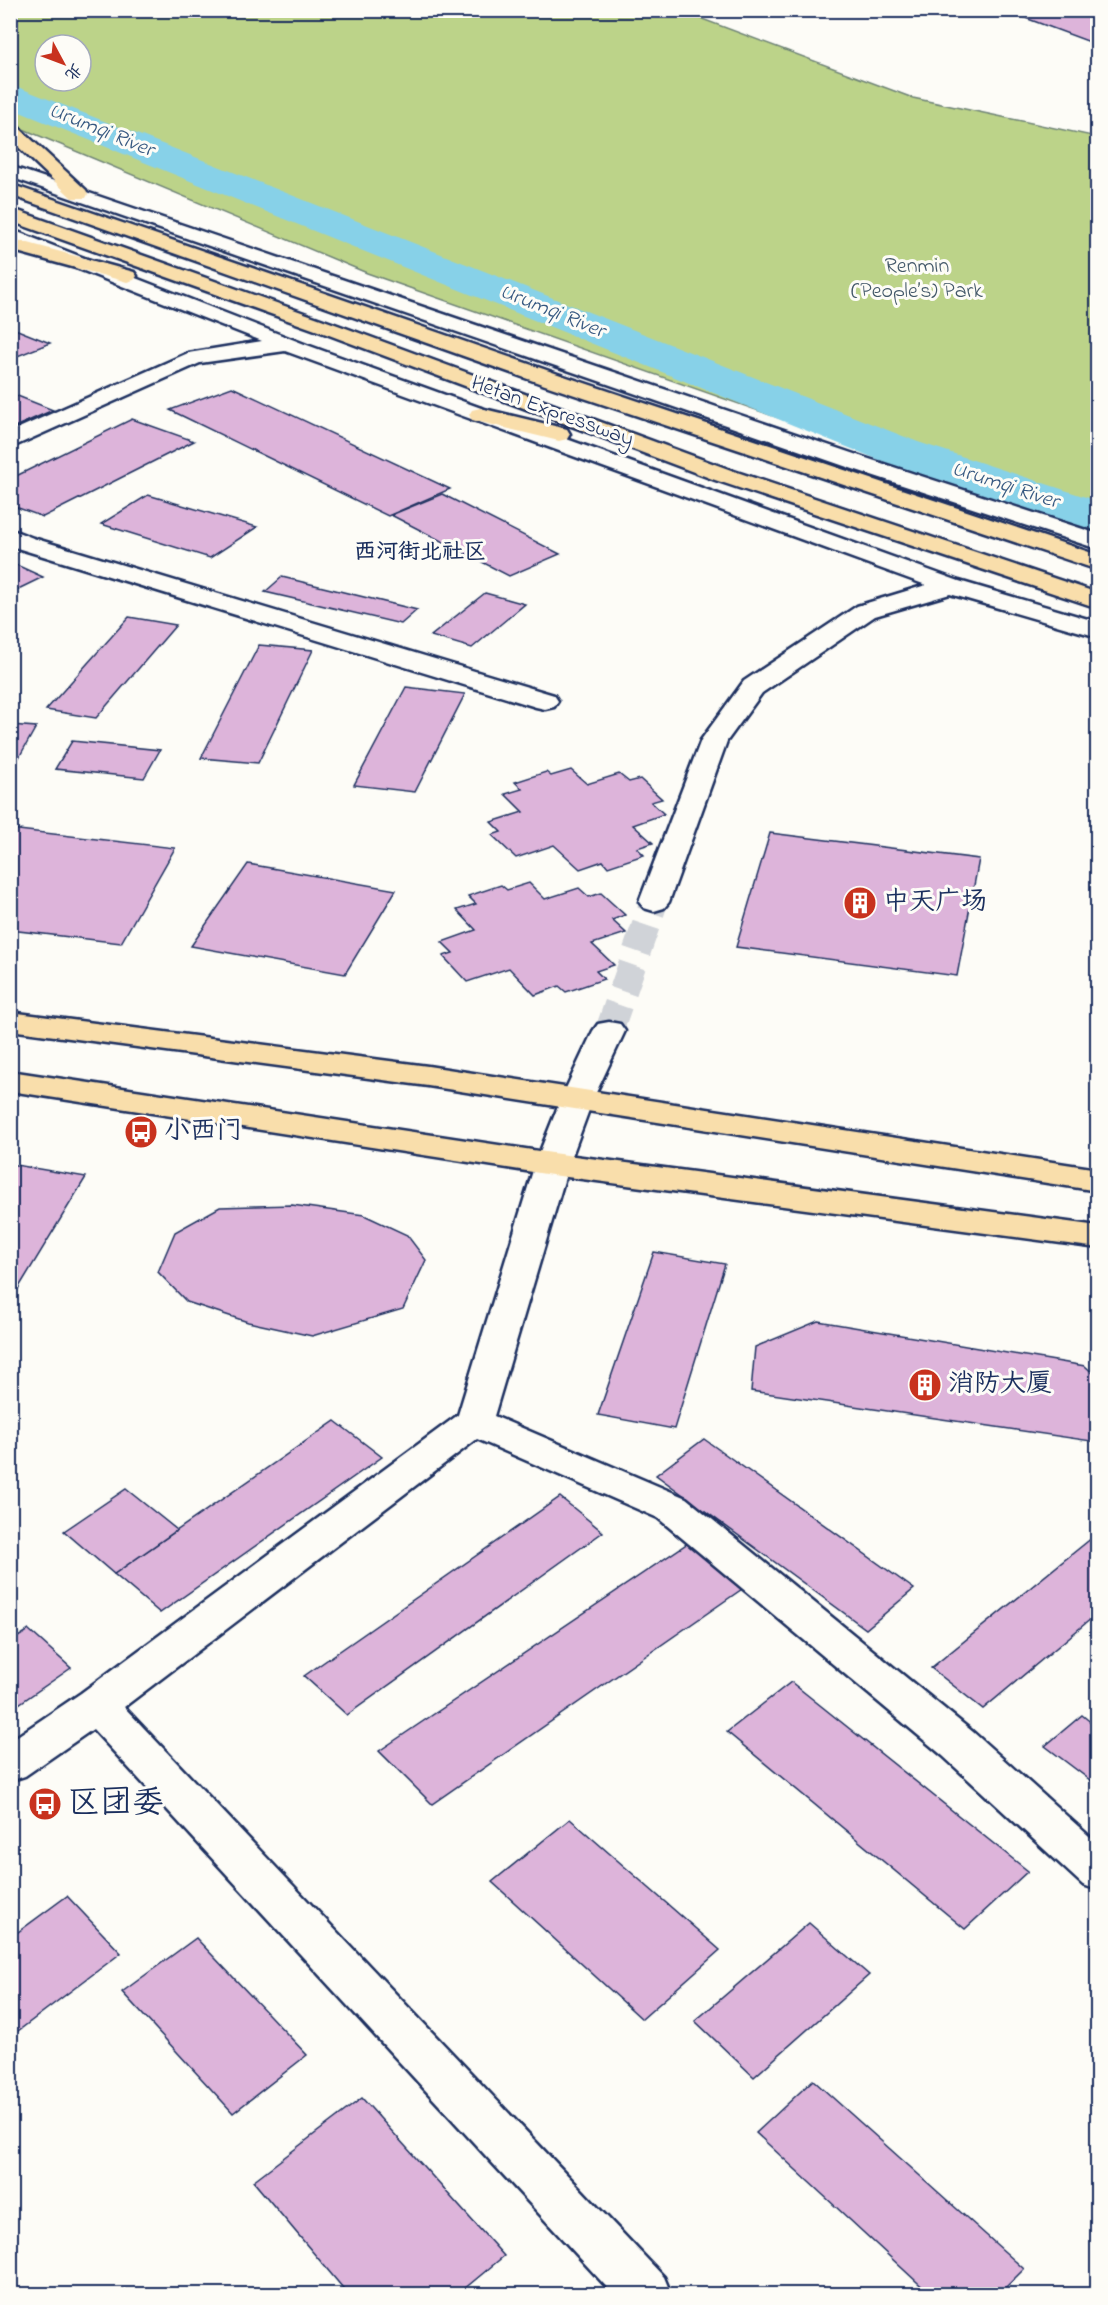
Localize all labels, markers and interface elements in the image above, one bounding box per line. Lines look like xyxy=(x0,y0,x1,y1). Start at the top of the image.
north arrow xyxy=(33,33,93,93)
text: 北 xyxy=(59,58,87,85)
water label: Urumqi River xyxy=(44,95,161,168)
park label: Renmin (People’s) Park xyxy=(851,251,983,308)
water label: Urumqi River xyxy=(495,276,612,349)
street label: Hetan Expressway xyxy=(466,368,638,457)
water label: Urumqi River xyxy=(947,454,1066,519)
district label: 西河街北社区 xyxy=(354,537,486,569)
place label: 中天广场 xyxy=(883,884,987,922)
building icon: 中天广场 xyxy=(842,885,878,921)
place label: 小西门 xyxy=(164,1113,242,1151)
bus stop icon: 小西门 xyxy=(123,1114,159,1150)
place label: 消防大厦 xyxy=(948,1366,1052,1404)
building icon: 消防大厦 xyxy=(907,1367,943,1403)
place label: 区团委 xyxy=(68,1781,164,1828)
bus stop icon: 区团委 xyxy=(27,1786,63,1822)

